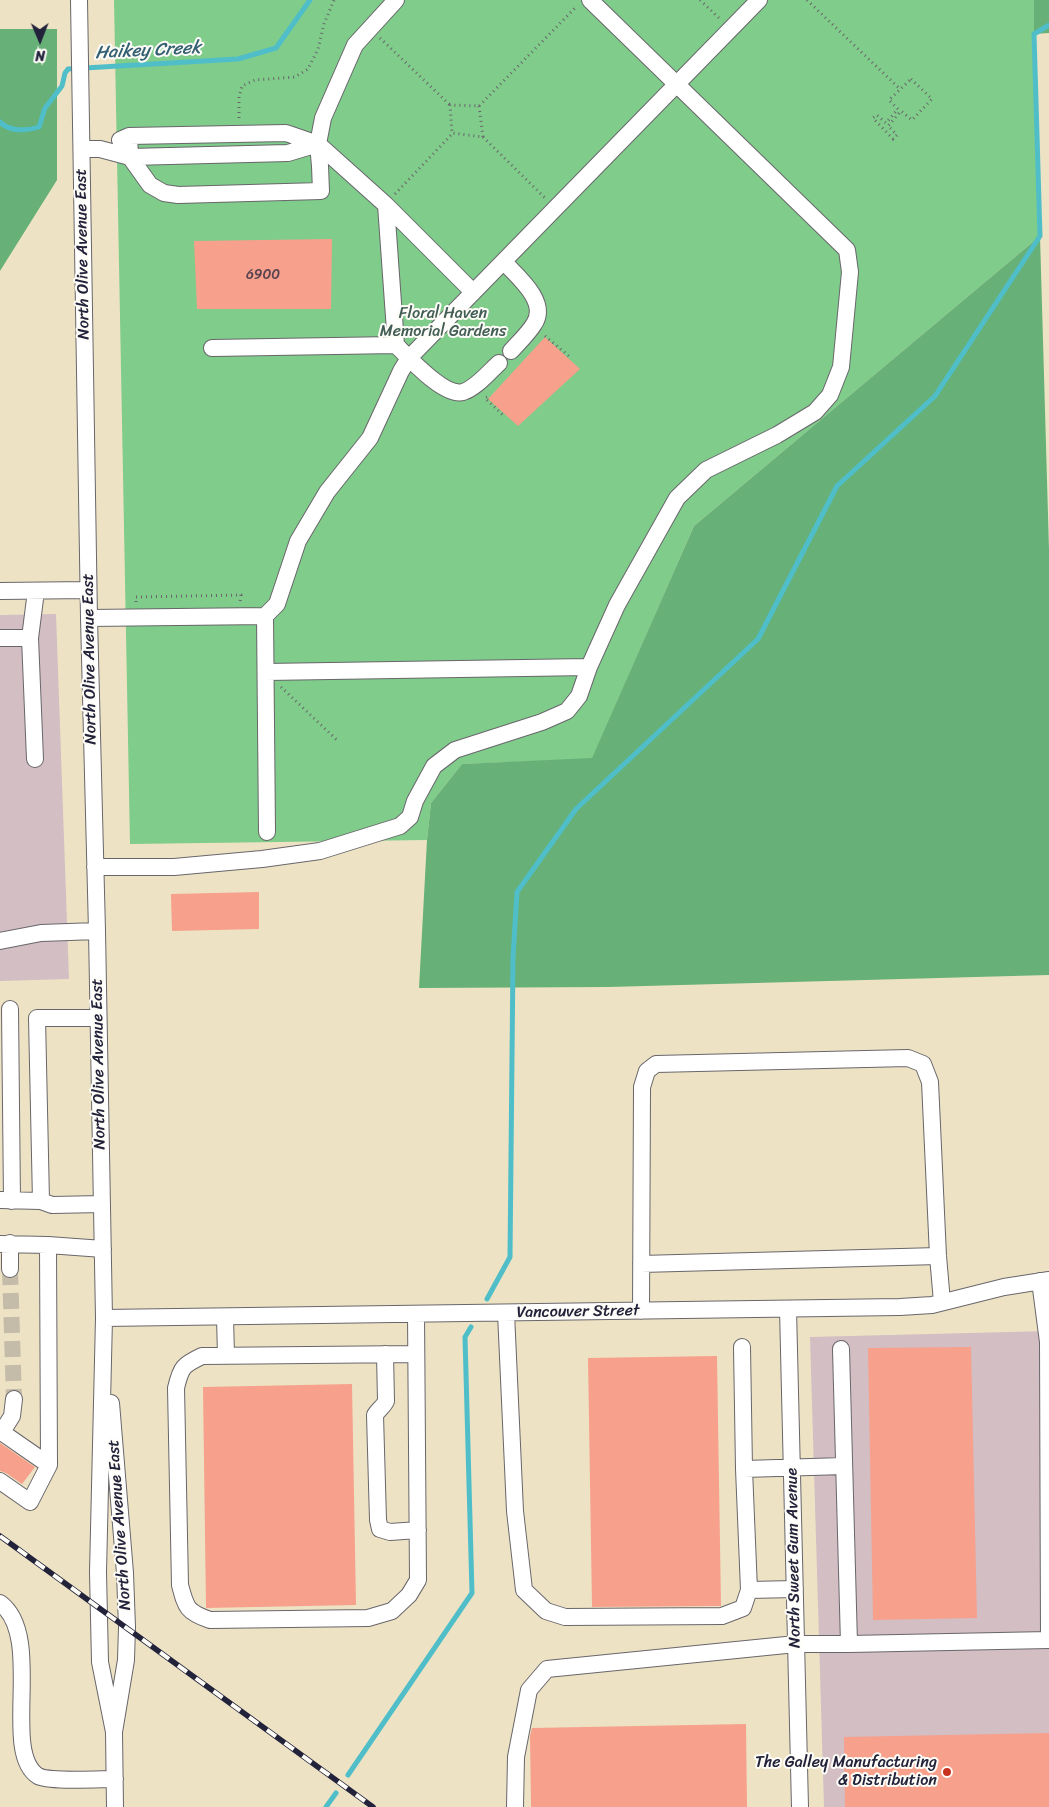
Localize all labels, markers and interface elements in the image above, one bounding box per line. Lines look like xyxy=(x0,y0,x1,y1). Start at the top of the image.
north arrow xyxy=(15,15,65,65)
water label: Haikey Creek xyxy=(95,37,201,65)
text: N xyxy=(35,43,45,68)
street label: North Olive Avenue East xyxy=(72,168,94,340)
house number: 6900 xyxy=(246,267,280,283)
park label: Floral Haven Memorial Gardens xyxy=(380,304,506,342)
street label: North Olive Avenue East xyxy=(79,573,101,745)
street label: North Olive Avenue East xyxy=(88,978,110,1150)
street label: Vancouver Street xyxy=(517,1301,639,1323)
street label: North Olive Avenue East xyxy=(104,1439,136,1611)
street label: North Sweet Gum Avenue xyxy=(783,1468,805,1648)
place label: The Galley Manufacturing & Distribution xyxy=(755,1753,937,1791)
marker: The Galley Manufacturing & Distribution xyxy=(941,1766,953,1778)

